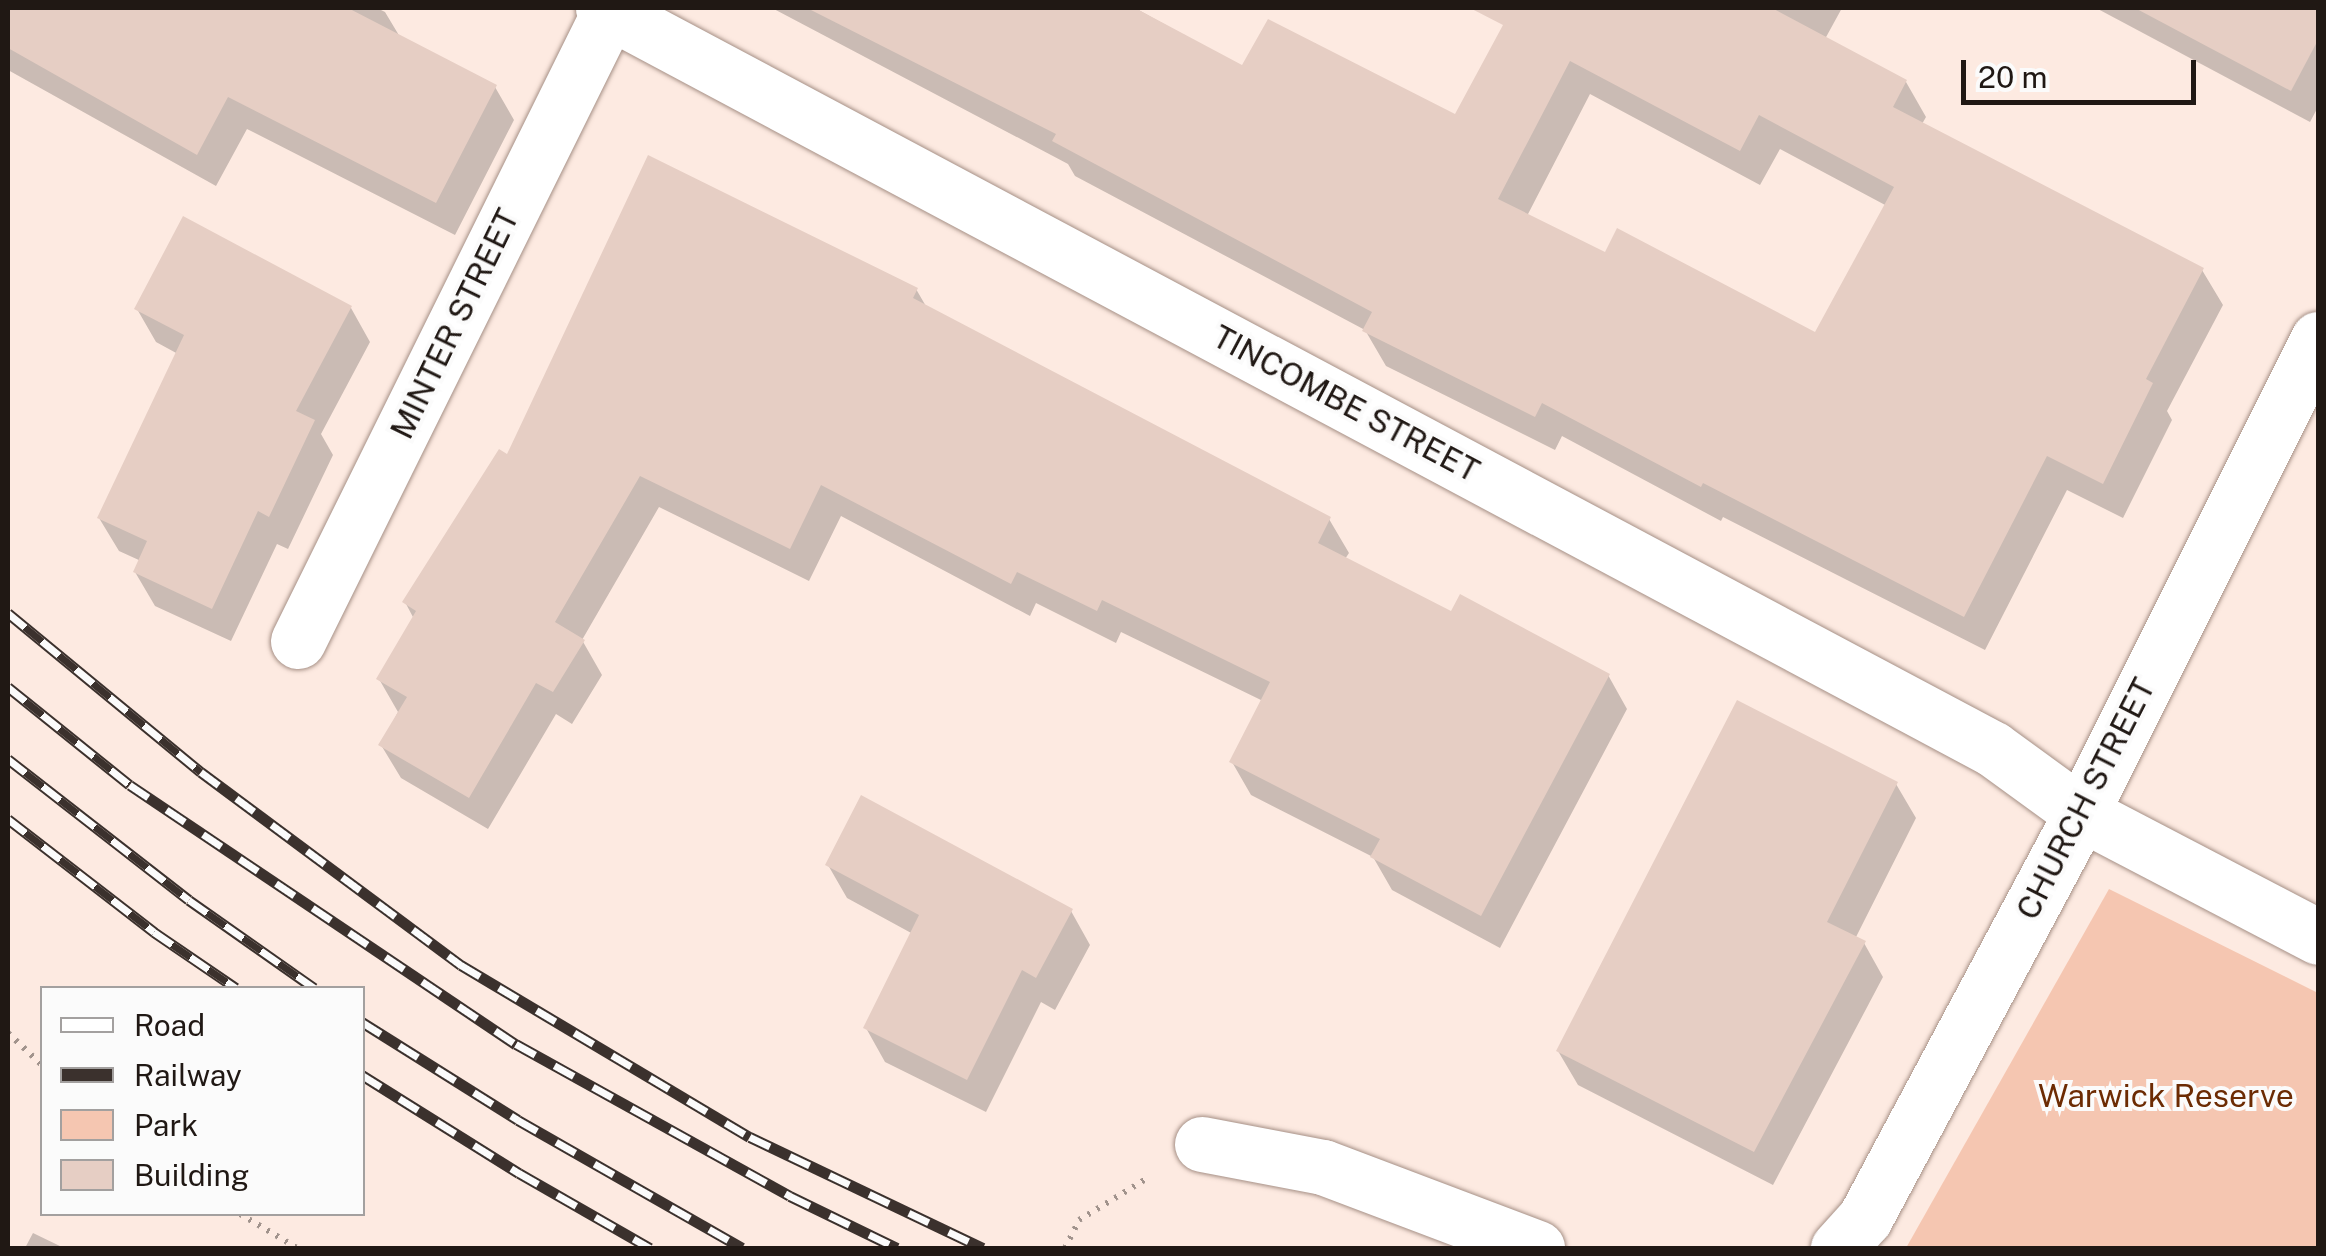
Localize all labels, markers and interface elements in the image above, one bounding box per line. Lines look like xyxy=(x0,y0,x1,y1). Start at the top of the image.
scale bar xyxy=(1966,40,2201,102)
text: 20 m xyxy=(1978,59,2047,95)
street label: MINTER STREET xyxy=(383,203,527,445)
street label: TINCOMBE STREET xyxy=(1206,317,1486,491)
street label: CHURCH STREET xyxy=(2009,672,2163,926)
legend xyxy=(40,986,365,1216)
text: Road xyxy=(134,1007,205,1043)
text: Railway xyxy=(134,1057,242,1093)
park label: Warwick Reserve xyxy=(2038,1077,2294,1115)
text: Park xyxy=(134,1107,198,1143)
text: Building xyxy=(134,1157,249,1193)

